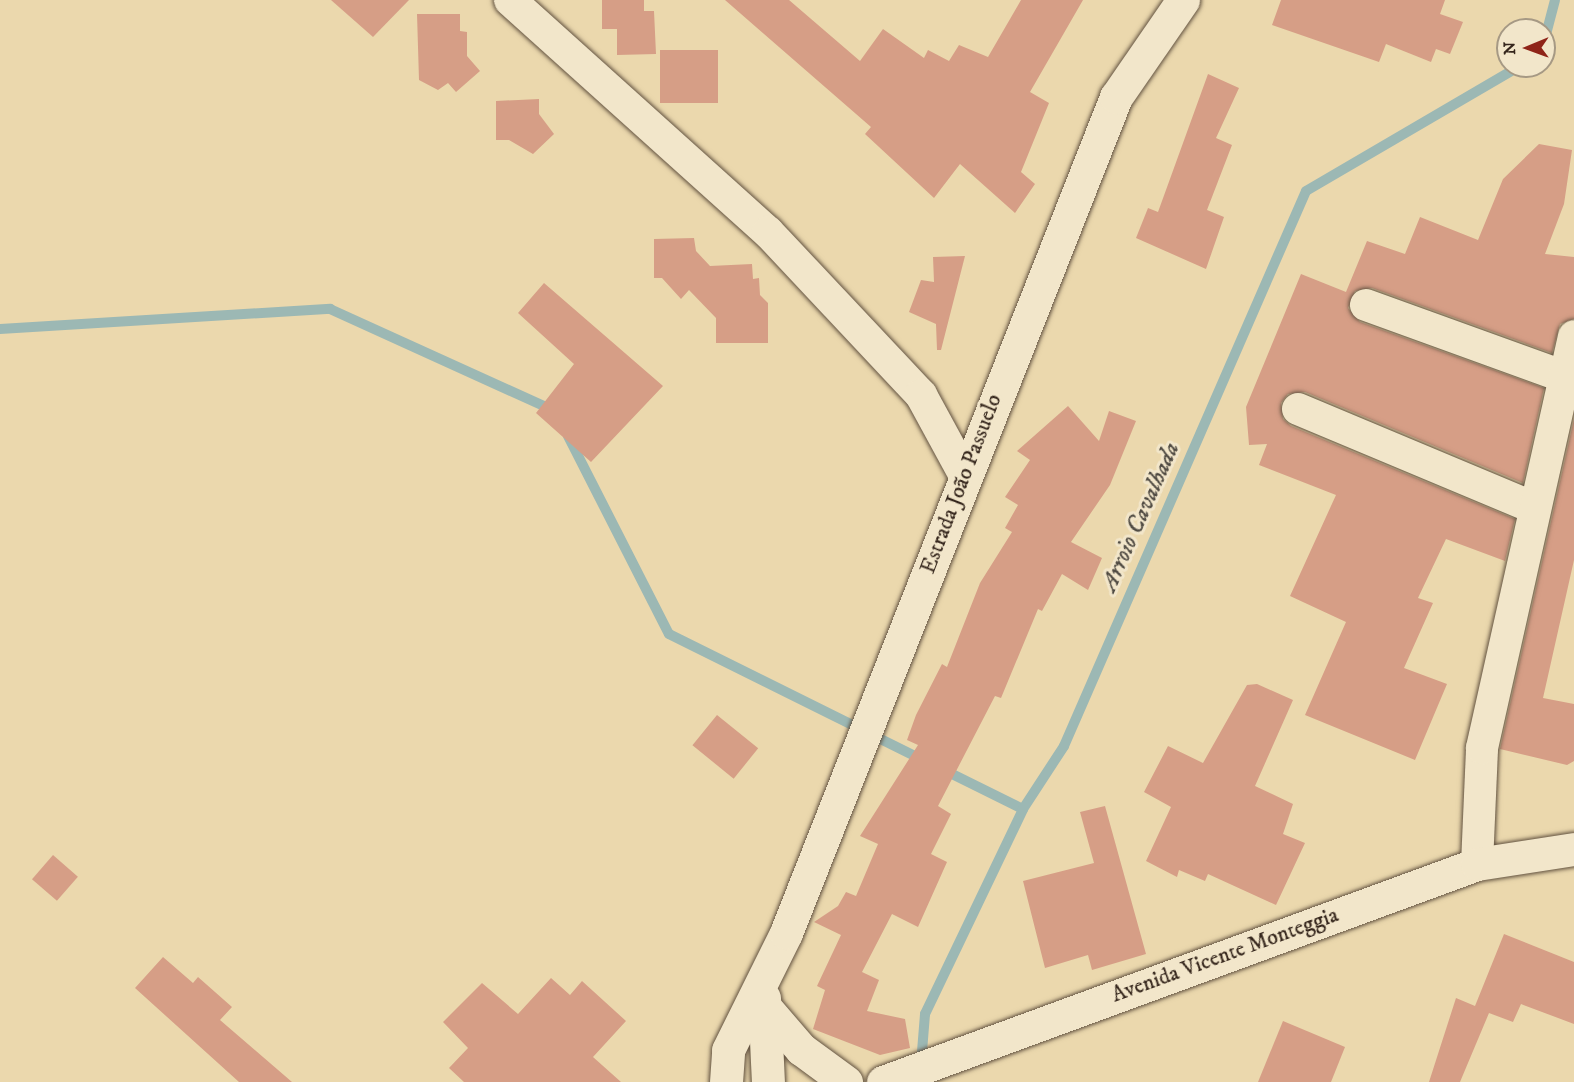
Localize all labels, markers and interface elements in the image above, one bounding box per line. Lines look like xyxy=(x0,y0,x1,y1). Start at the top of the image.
north arrow xyxy=(1496,18,1556,78)
text: N xyxy=(1500,42,1520,55)
street label: Estrada João Passuelo xyxy=(915,391,1007,577)
water label: Arroio Cavalhada xyxy=(1095,438,1187,596)
street label: Avenida Vicente Monteggia xyxy=(1108,902,1342,1008)

